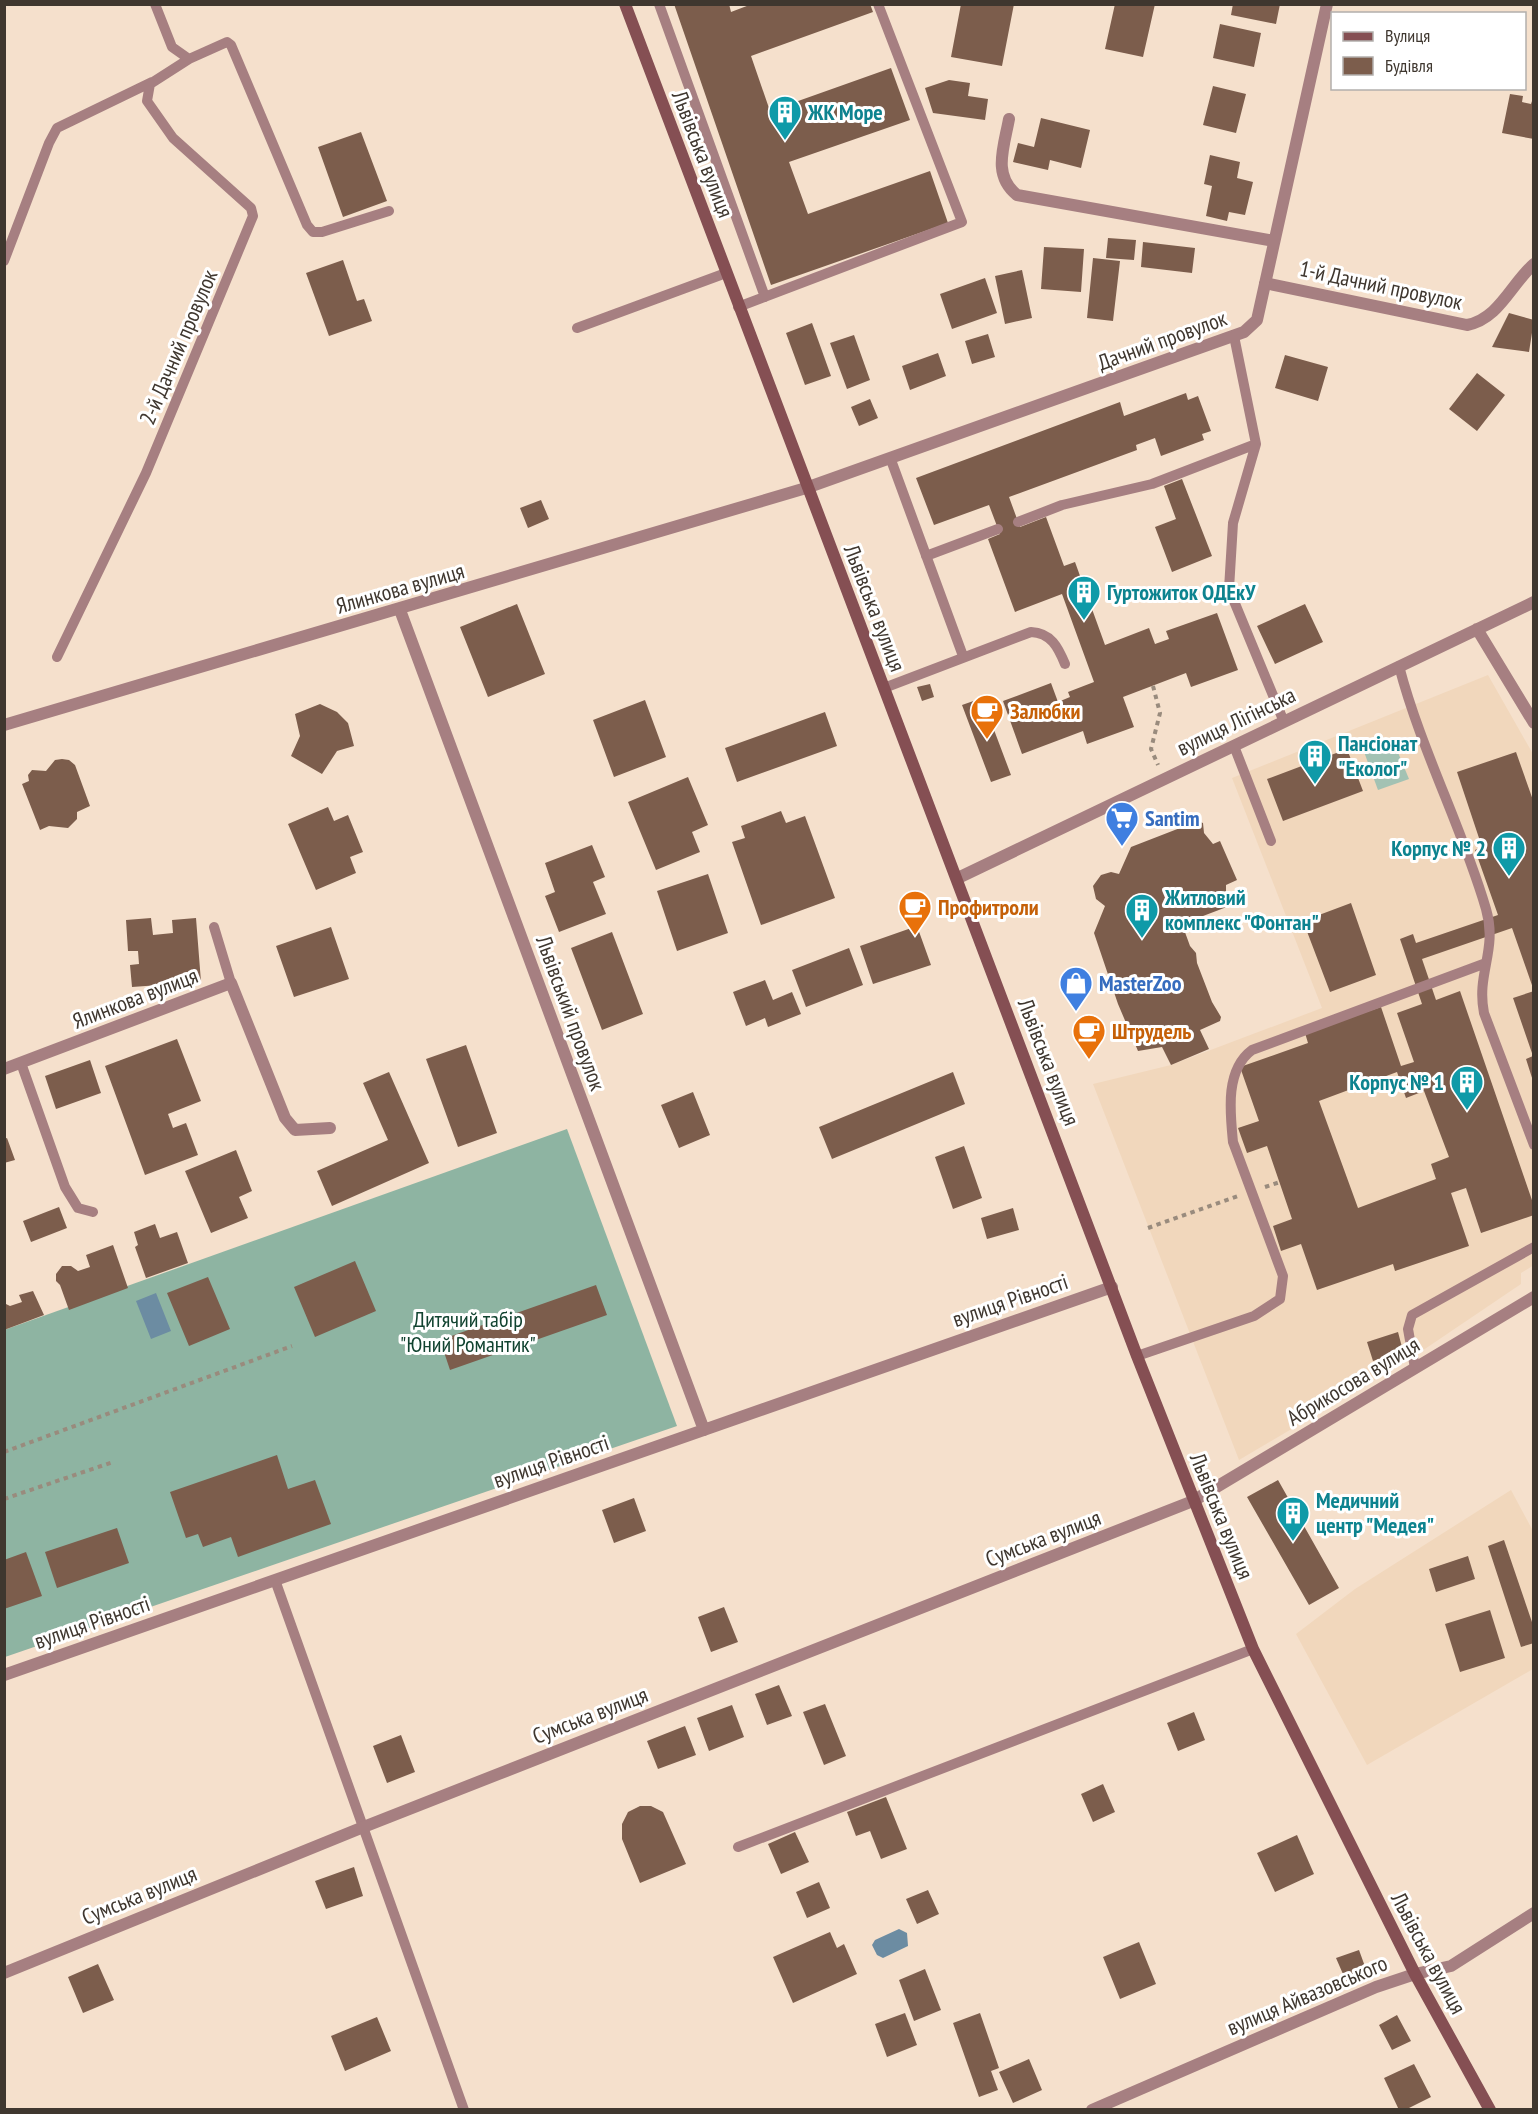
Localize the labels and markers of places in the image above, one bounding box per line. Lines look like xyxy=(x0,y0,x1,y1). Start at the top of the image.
building icon: ЖК Море xyxy=(767,94,803,141)
place label: ЖК Море xyxy=(807,98,883,126)
building icon: Гуртожиток ОДЕкУ xyxy=(1066,574,1102,621)
place label: Гуртожиток ОДЕкУ xyxy=(1107,578,1256,606)
cafe icon: Залюбки xyxy=(969,693,1005,740)
place label: Залюбки xyxy=(1010,697,1080,725)
place label: Пансіонат "Еколог" xyxy=(1338,729,1418,782)
building icon: Пансіонат "Еколог" xyxy=(1297,738,1333,785)
supermarket icon: Santim xyxy=(1104,800,1140,847)
place label: Santim xyxy=(1145,804,1200,832)
building icon: Корпус № 2 xyxy=(1491,830,1527,877)
place label: Корпус № 2 xyxy=(1391,834,1486,862)
place label: Житловий комплекс "Фонтан" xyxy=(1164,883,1319,936)
cafe icon: Профитроли xyxy=(897,889,933,936)
building icon: Житловий комплекс "Фонтан" xyxy=(1124,892,1160,939)
place label: Профитроли xyxy=(938,893,1039,921)
shop icon: MasterZoo xyxy=(1058,965,1094,1012)
place label: MasterZoo xyxy=(1099,969,1182,997)
cafe icon: Штрудель xyxy=(1071,1013,1107,1060)
place label: Штрудель xyxy=(1112,1017,1191,1045)
building icon: Корпус № 1 xyxy=(1449,1064,1485,1111)
place label: Корпус № 1 xyxy=(1349,1068,1444,1096)
place label: Медичний центр "Медея" xyxy=(1316,1486,1434,1539)
building icon: Медичний центр "Медея" xyxy=(1275,1495,1311,1542)

